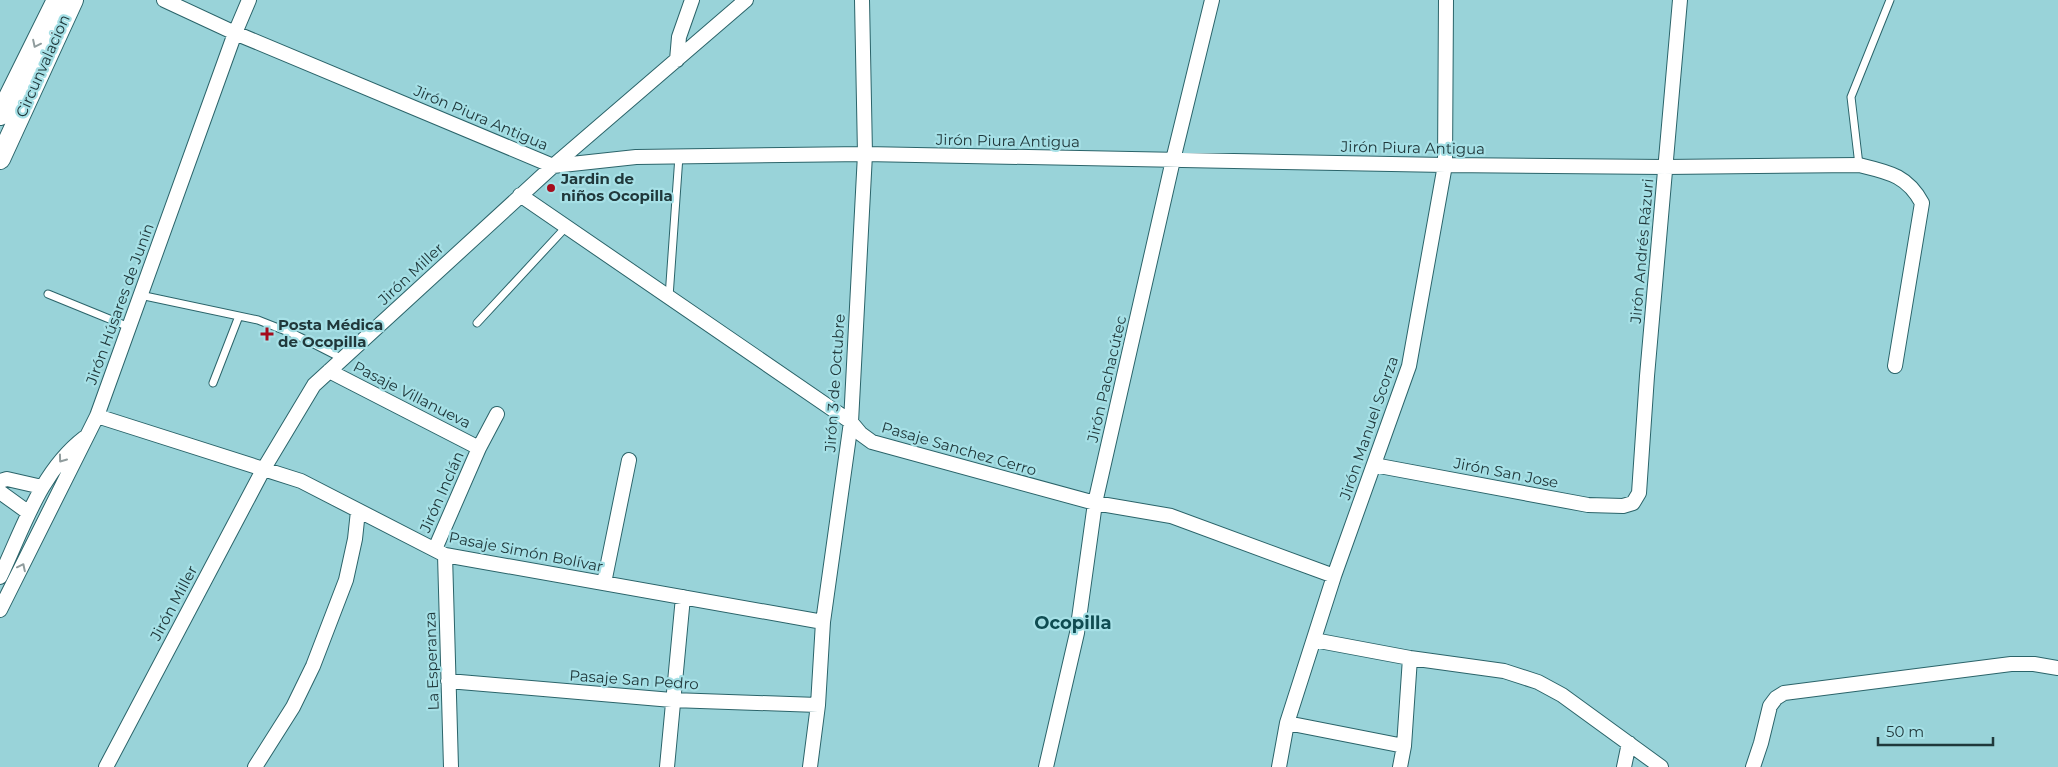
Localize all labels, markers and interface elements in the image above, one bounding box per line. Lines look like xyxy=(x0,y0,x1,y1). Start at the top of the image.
street label: Circunvalacion xyxy=(11,11,74,120)
one-way arrow xyxy=(32,38,42,47)
street label: Jirón Piura Antigua xyxy=(410,80,551,154)
street label: Jirón Piura Antigua xyxy=(935,130,1080,151)
street label: Jirón Piura Antigua xyxy=(1340,137,1485,158)
place label: Jardin de niños Ocopilla xyxy=(560,169,673,205)
street label: Jirón Andrés Rázuri xyxy=(1626,178,1657,325)
marker: Jardin de niños Ocopilla xyxy=(545,182,557,194)
street label: Jirón Húsares de Junín xyxy=(81,220,158,388)
street label: Jirón Miller xyxy=(373,239,447,309)
street label: Jirón 3 de Octubre xyxy=(820,313,849,454)
street label: Jirón Pachacútec xyxy=(1082,314,1130,445)
place label: Posta Médica de Ocopilla xyxy=(278,315,383,351)
marker: Posta Médica de Ocopilla xyxy=(260,327,274,341)
street label: Jirón Manuel Scorza xyxy=(1335,353,1402,503)
street label: Pasaje Villanueva xyxy=(350,357,474,432)
street label: Pasaje Sanchez Cerro xyxy=(879,417,1039,480)
street label: Jirón Inclán xyxy=(415,448,468,536)
one-way arrow xyxy=(59,453,67,462)
street label: Jirón San Jose xyxy=(1451,453,1560,492)
street label: Pasaje Simón Bolívar xyxy=(447,527,605,576)
street label: Jirón Miller xyxy=(145,562,201,644)
one-way arrow xyxy=(16,563,26,572)
street label: La Esperanza xyxy=(420,611,443,711)
district label: Ocopilla xyxy=(1034,612,1112,634)
street label: Pasaje San Pedro xyxy=(569,665,699,694)
scale bar xyxy=(1878,714,1993,746)
text: 50 m xyxy=(1886,722,1924,741)

